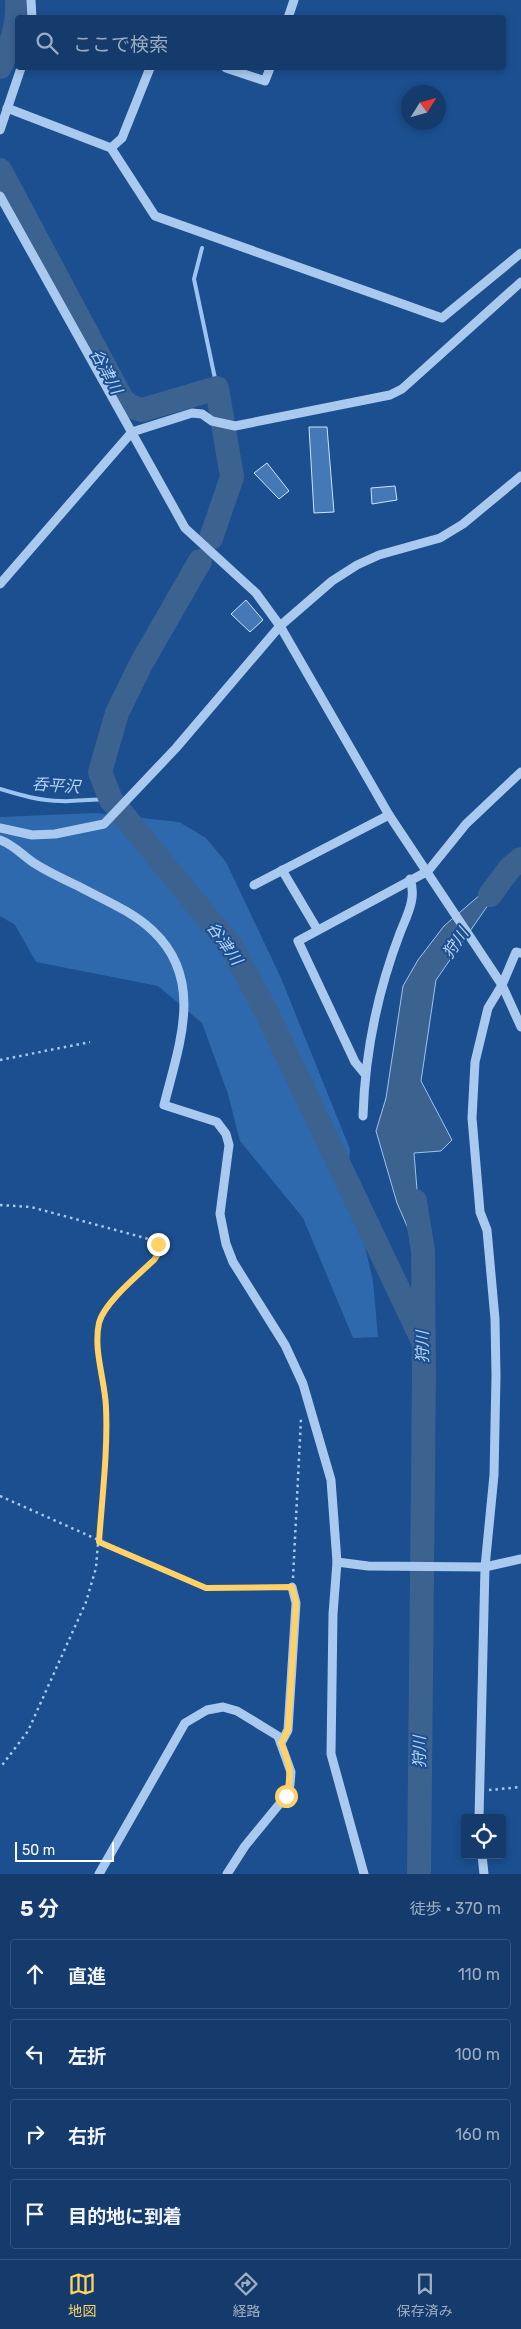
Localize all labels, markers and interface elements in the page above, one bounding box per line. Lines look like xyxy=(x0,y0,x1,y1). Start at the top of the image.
search box xyxy=(15,15,506,70)
icon: search xyxy=(33,29,61,57)
text: ここで検索 xyxy=(73,33,168,56)
north arrow xyxy=(401,85,446,130)
water label: 谷津川 xyxy=(87,346,127,399)
water label: 呑平沢 xyxy=(31,774,83,797)
water label: 谷津川 xyxy=(203,918,247,970)
water label: 狩川 xyxy=(439,923,473,962)
route end xyxy=(147,1233,170,1256)
water label: 狩川 xyxy=(413,1329,432,1363)
water label: 狩川 xyxy=(410,1734,429,1768)
route start xyxy=(275,1785,298,1808)
map controls xyxy=(461,1814,506,1859)
button: locate xyxy=(461,1814,506,1859)
scale bar xyxy=(15,1839,114,1862)
text: 50 m xyxy=(22,1842,55,1859)
text: 5 分 xyxy=(20,1896,59,1921)
text: 徒歩 · 370 m xyxy=(410,1899,501,1918)
icon: ahead xyxy=(21,1960,49,1988)
text: 直進 xyxy=(68,1965,106,1988)
text: 110 m xyxy=(458,1965,500,1984)
icon: left xyxy=(21,2040,49,2068)
text: 左折 xyxy=(68,2045,106,2068)
text: 100 m xyxy=(455,2045,500,2064)
icon: right xyxy=(21,2120,49,2148)
text: 右折 xyxy=(68,2125,106,2148)
text: 160 m xyxy=(455,2125,500,2144)
icon: arrive xyxy=(21,2200,49,2228)
text: 目的地に到着 xyxy=(68,2205,182,2228)
tab: 地図 xyxy=(68,2270,96,2320)
tab: 経路 xyxy=(232,2270,260,2320)
tab: 保存済み xyxy=(397,2270,453,2320)

